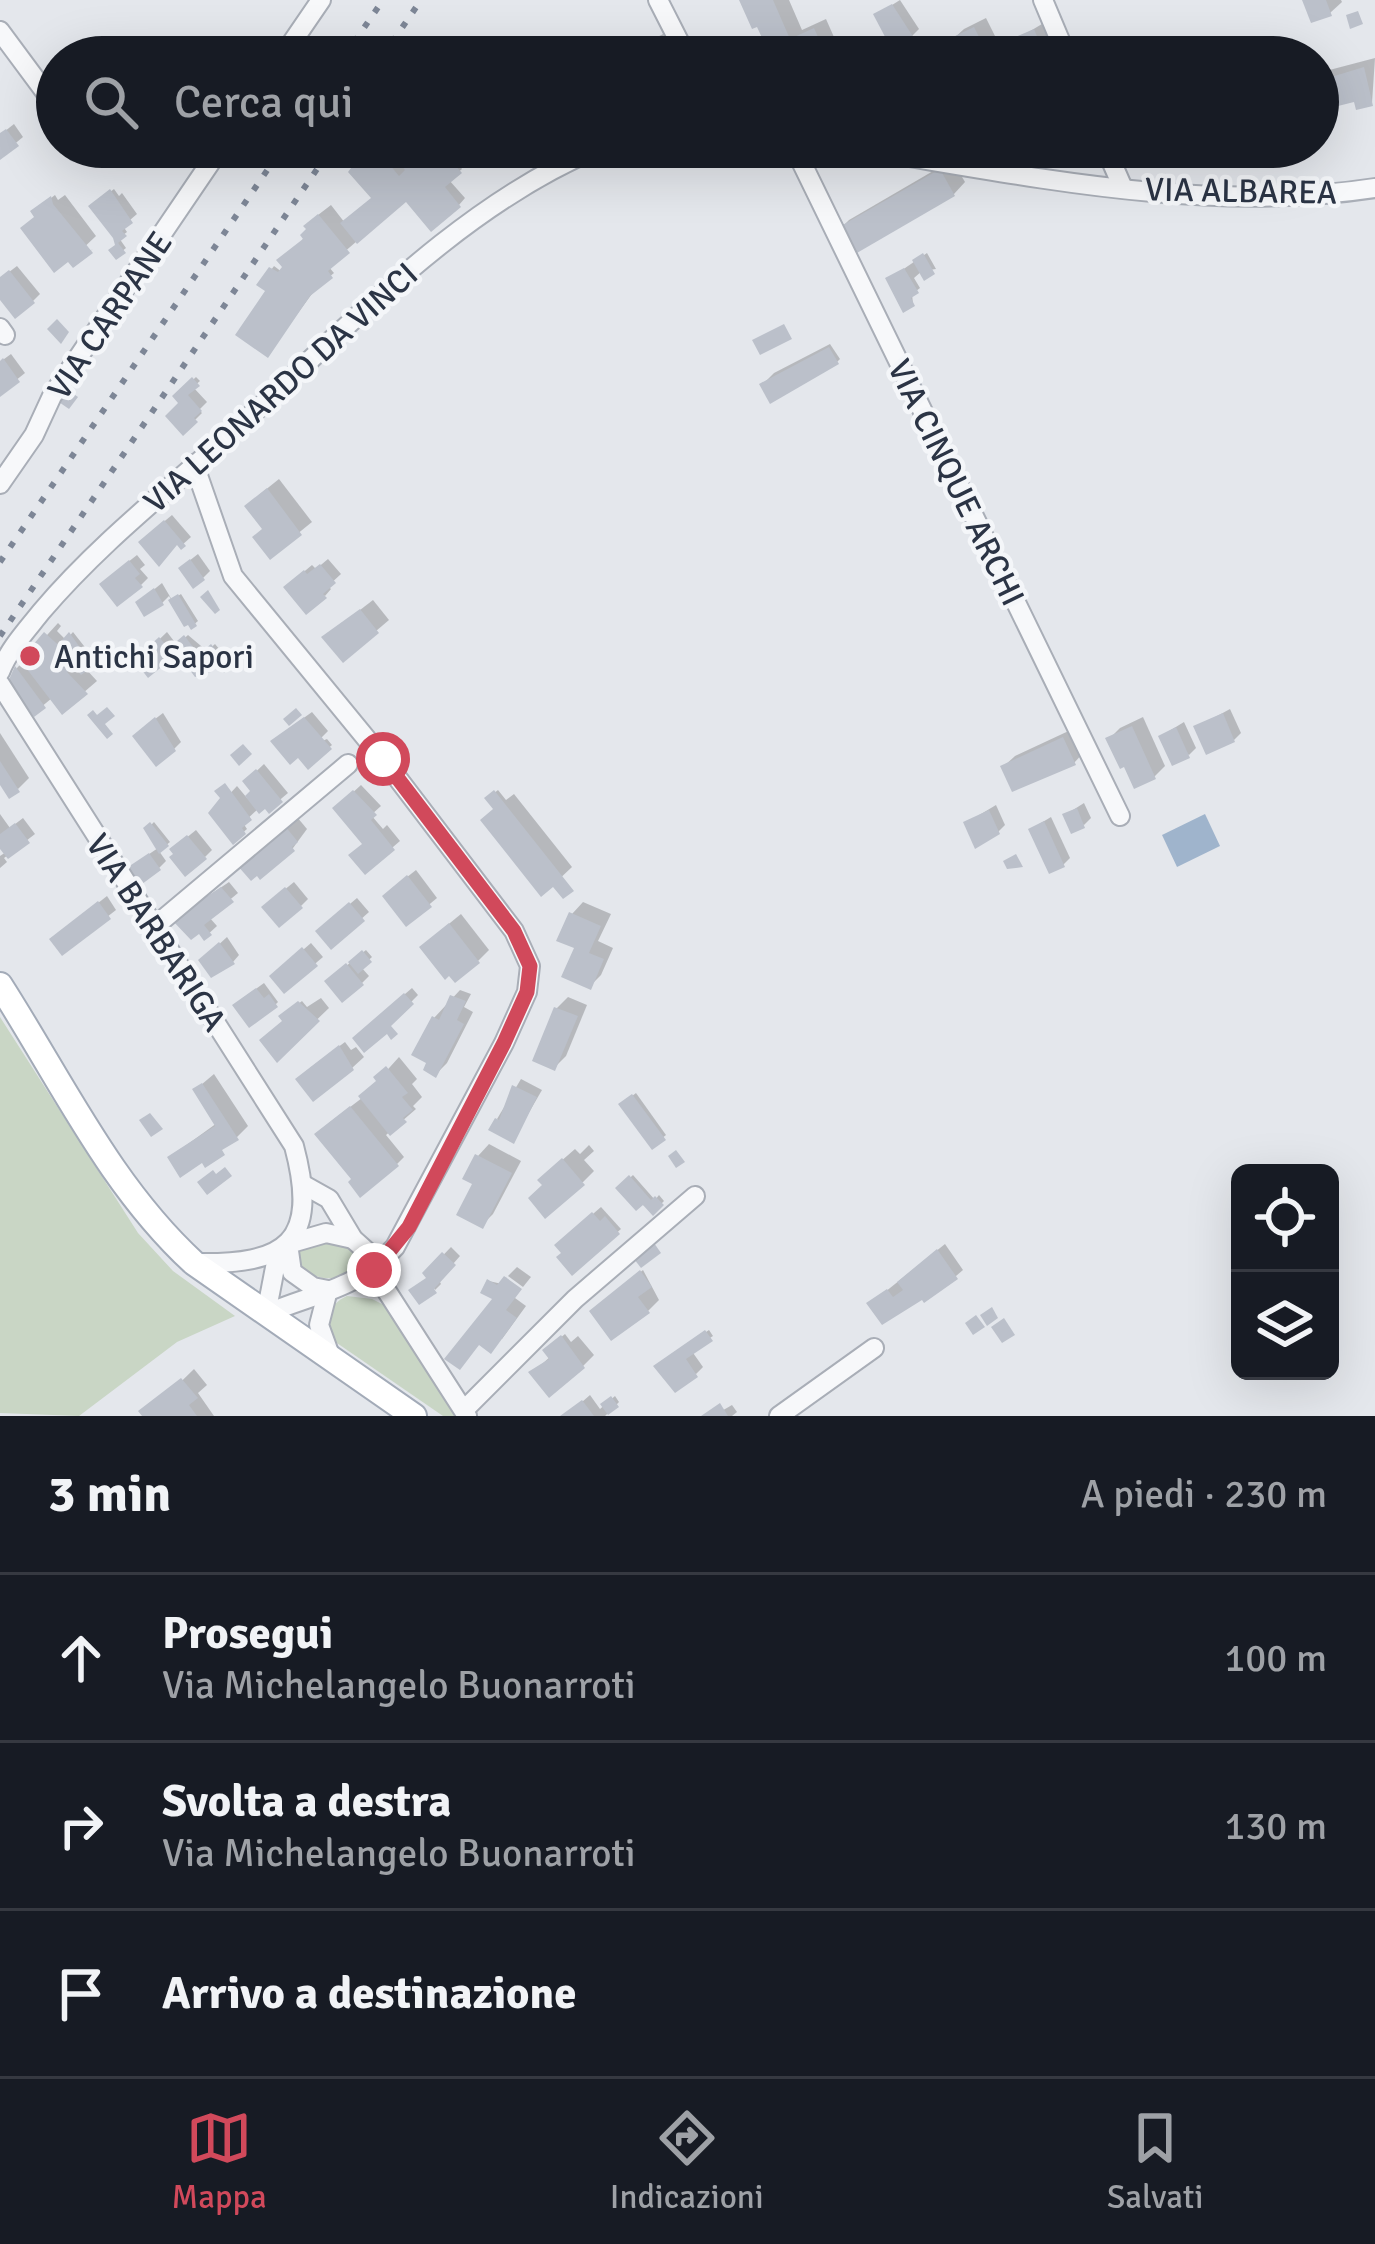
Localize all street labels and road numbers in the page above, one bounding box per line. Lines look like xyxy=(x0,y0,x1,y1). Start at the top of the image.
street label: VIA ALBAREA xyxy=(1145,169,1337,214)
street label: VIA CARPANE xyxy=(39,224,181,408)
street label: VIA LEONARDO DA VINCI xyxy=(135,254,427,522)
street label: VIA CINQUE ARCHI xyxy=(878,353,1033,613)
street label: VIA BARBARIGA xyxy=(77,826,235,1039)

